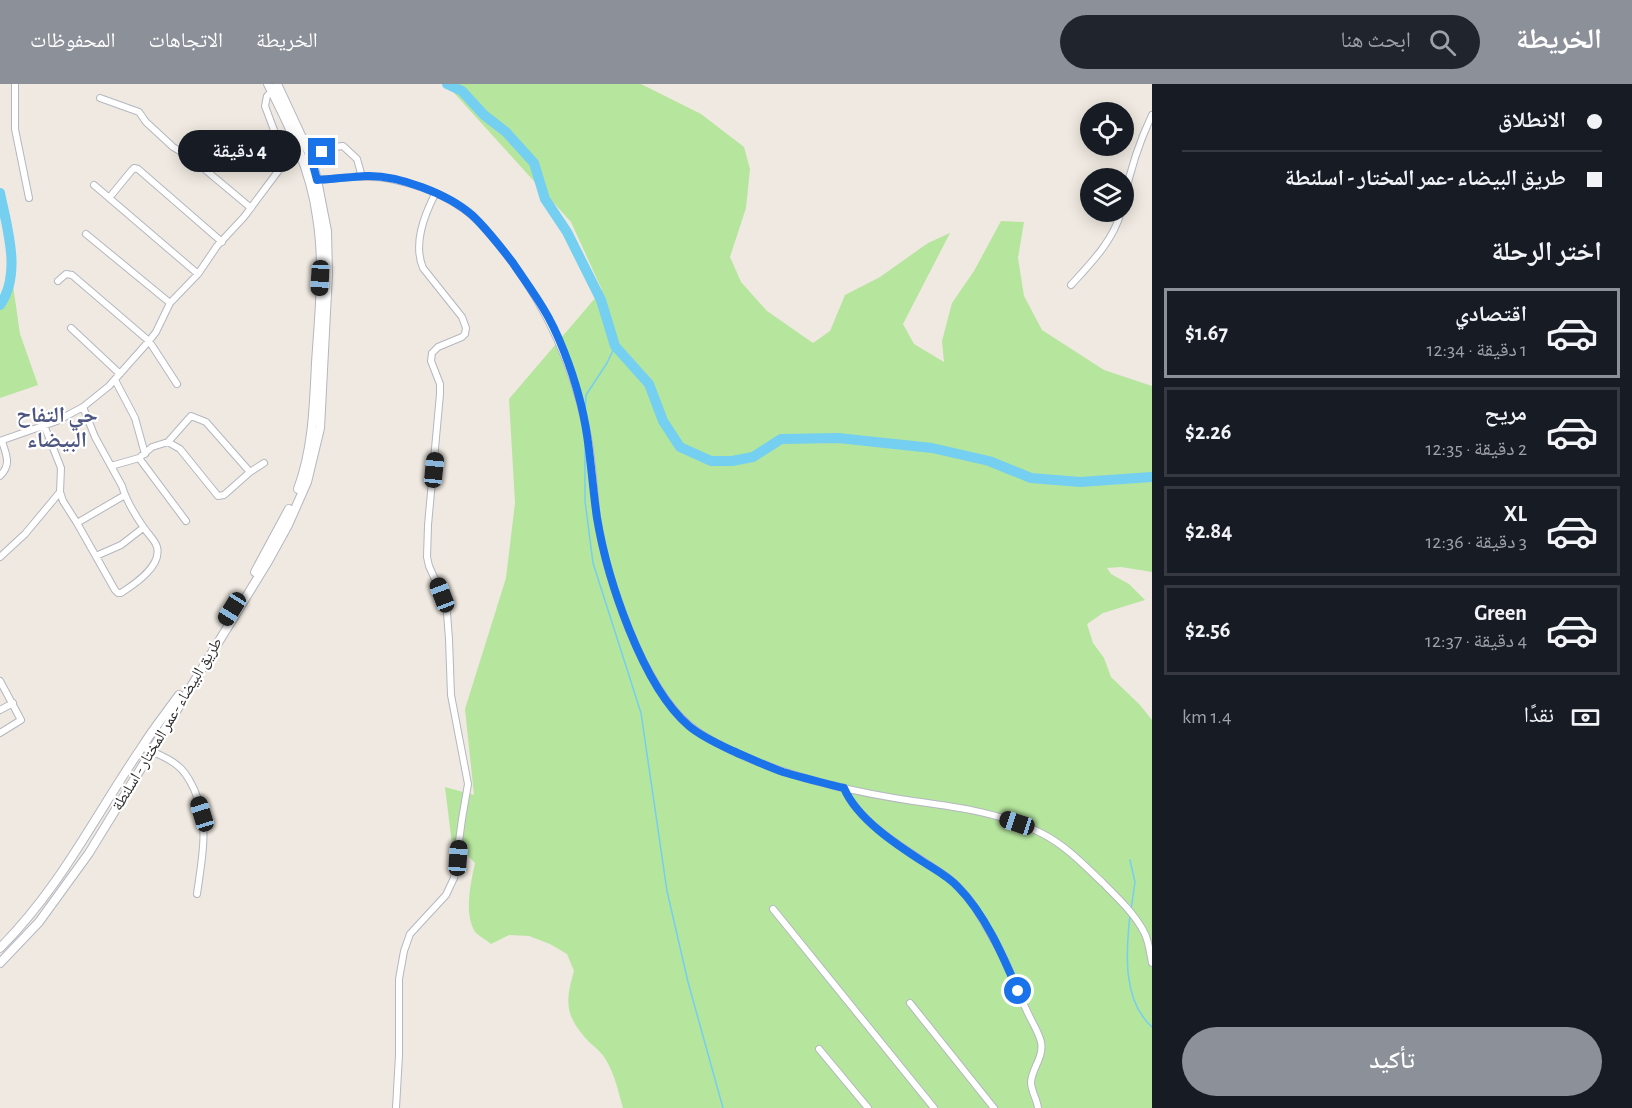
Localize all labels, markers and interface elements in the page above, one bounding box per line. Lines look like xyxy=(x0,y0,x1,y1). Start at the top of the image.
search box xyxy=(1060,15,1480,69)
icon: search xyxy=(1426,26,1459,59)
text: الخريطة xyxy=(1516,26,1602,54)
text: ابحث هنا xyxy=(1340,29,1411,51)
text: المحفوظات xyxy=(30,30,115,51)
text: الاتجاهات xyxy=(148,30,223,51)
text: الخريطة xyxy=(256,30,318,51)
map controls xyxy=(1080,102,1134,222)
button: locate xyxy=(1080,102,1134,156)
text: الانطلاق xyxy=(1498,109,1566,131)
callout: 4 دقيقة xyxy=(178,131,301,173)
route end xyxy=(308,138,335,165)
text: 4 دقيقة xyxy=(212,141,267,161)
text: طريق البيضاء -عمر المختار - اسلنطة xyxy=(1285,167,1566,189)
button: layers xyxy=(1080,168,1134,222)
text: اختر الرحلة xyxy=(1491,238,1602,265)
car xyxy=(310,260,330,296)
text: اقتصادي xyxy=(1455,303,1527,325)
icon: car xyxy=(1545,306,1599,360)
text: $1.67 xyxy=(1185,322,1228,344)
text: 1 دقيقة · 12:34 xyxy=(1427,340,1527,360)
text: مريح xyxy=(1484,402,1527,424)
district label: حي التفاح البيضاء xyxy=(16,404,98,453)
icon: car xyxy=(1545,405,1599,459)
text: $2.26 xyxy=(1185,421,1231,443)
text: 2 دقيقة · 12:35 xyxy=(1426,439,1527,459)
car xyxy=(423,451,445,489)
text: XL xyxy=(1504,503,1527,525)
icon: car xyxy=(1545,504,1599,558)
text: $2.84 xyxy=(1185,520,1232,542)
text: 3 دقيقة · 12:36 xyxy=(1425,532,1527,552)
car xyxy=(427,575,457,615)
car xyxy=(215,589,249,629)
text: Green xyxy=(1474,602,1527,624)
icon: car xyxy=(1545,603,1599,657)
text: $2.56 xyxy=(1185,619,1230,641)
text: 4 دقيقة · 12:37 xyxy=(1425,631,1527,651)
street label: طريق البيضاء -عمر المختار - اسلنطة xyxy=(109,635,227,814)
icon: cash xyxy=(1569,701,1602,734)
text: نقدًا xyxy=(1524,704,1554,726)
text: 1.4 km xyxy=(1182,707,1232,727)
car xyxy=(188,794,216,834)
car xyxy=(997,809,1037,837)
car xyxy=(448,839,468,877)
route start xyxy=(1004,977,1031,1004)
button: تأكيد xyxy=(1182,1027,1602,1096)

